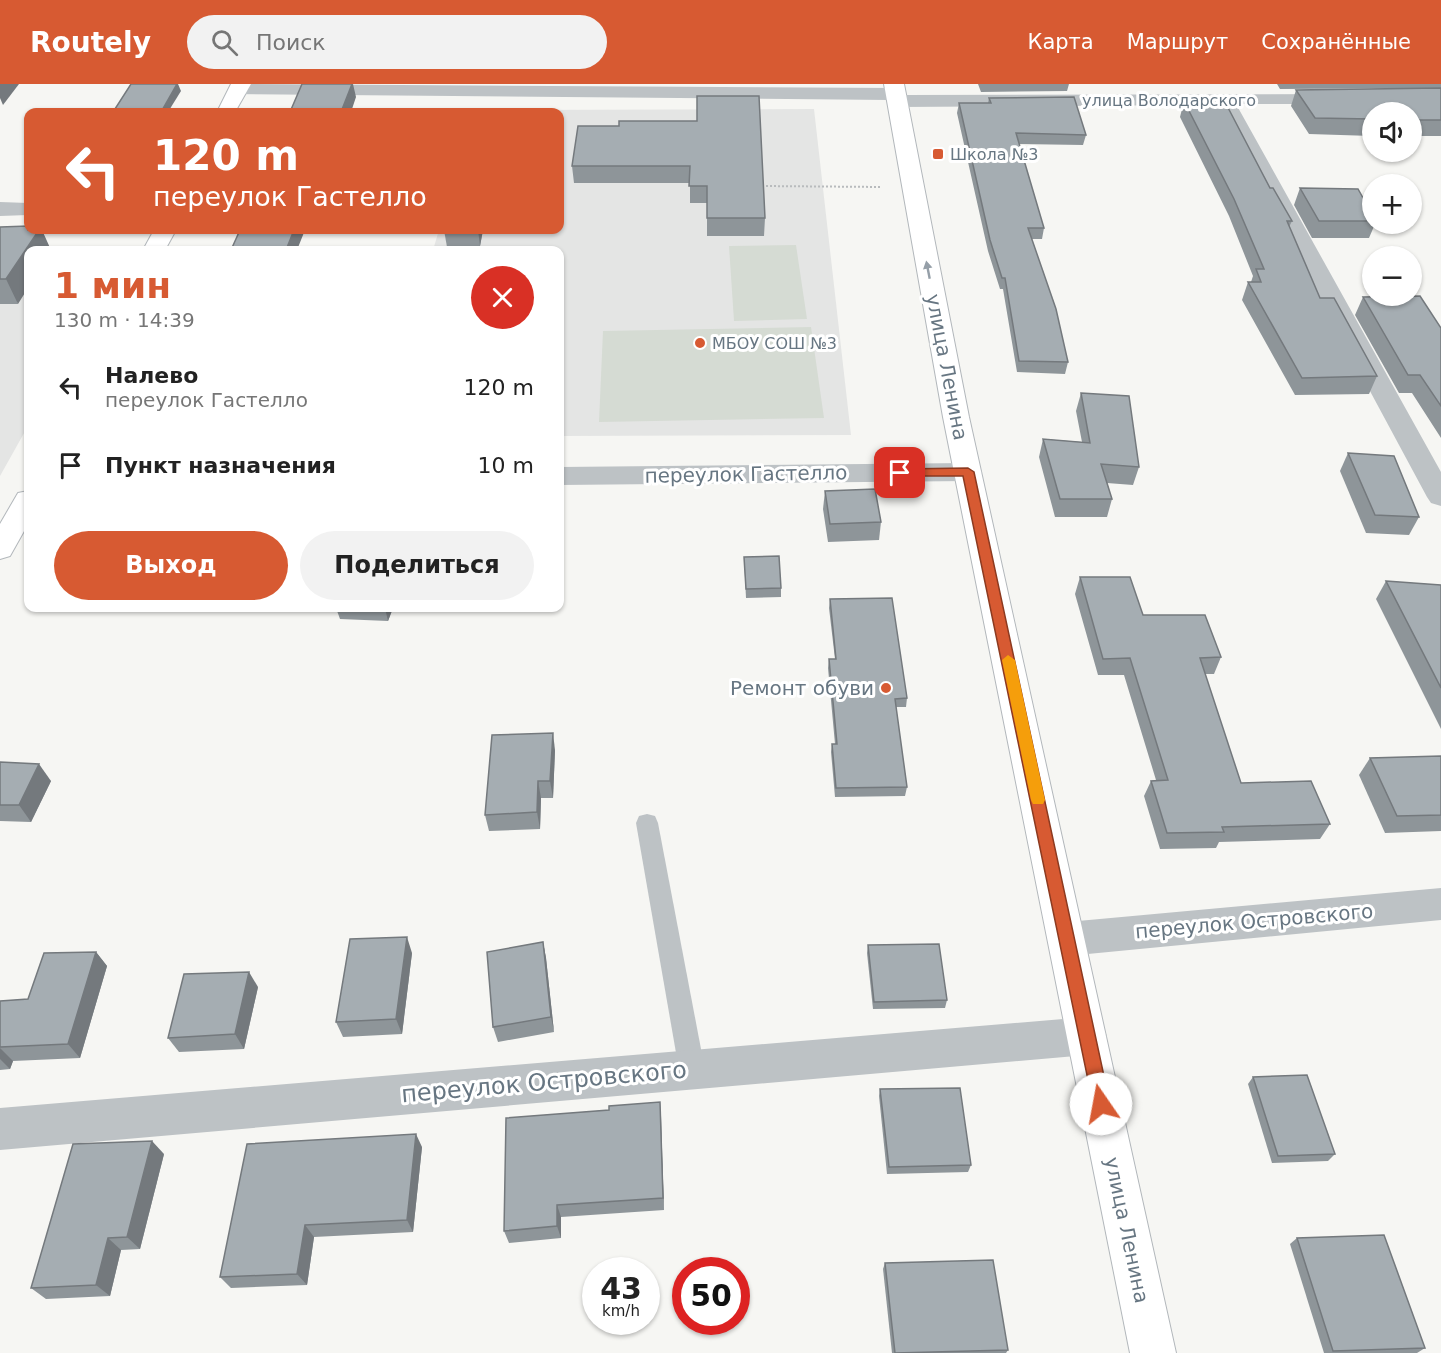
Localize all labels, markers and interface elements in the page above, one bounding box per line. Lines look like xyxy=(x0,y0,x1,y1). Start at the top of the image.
search box xyxy=(187,15,607,69)
text: Routely xyxy=(30,26,151,59)
icon: search xyxy=(208,26,241,59)
text: Поиск xyxy=(256,30,326,55)
text: Карта xyxy=(1028,30,1094,54)
text: Маршрут xyxy=(1127,30,1228,54)
text: Сохранённые xyxy=(1261,30,1411,54)
street label: улица Володарского xyxy=(1082,91,1256,110)
map controls xyxy=(1362,102,1422,306)
button: sound xyxy=(1362,102,1422,162)
text: 120 m xyxy=(153,131,299,180)
icon: left xyxy=(54,132,132,210)
place label: Школа №3 xyxy=(950,145,1039,164)
marker: Школа №3 xyxy=(931,147,945,161)
button: + xyxy=(1362,174,1422,234)
text: переулок Гастелло xyxy=(153,181,427,212)
button: − xyxy=(1362,246,1422,306)
one-way arrow xyxy=(923,261,932,280)
text: 1 мин xyxy=(54,265,171,306)
button: close xyxy=(471,266,534,329)
street label: улица Ленина xyxy=(921,292,973,442)
text: 130 m · 14:39 xyxy=(54,308,195,332)
place label: МБОУ СОШ №3 xyxy=(712,334,837,353)
marker: МБОУ СОШ №3 xyxy=(693,336,707,350)
text: Налево xyxy=(105,363,198,388)
icon: left xyxy=(54,371,87,404)
text: 120 m xyxy=(464,375,534,400)
text: переулок Гастелло xyxy=(105,388,308,412)
pin xyxy=(874,447,925,498)
icon: arrive xyxy=(54,449,87,482)
text: Пункт назначения xyxy=(105,453,336,478)
text: 10 m xyxy=(478,453,534,478)
icon: arrive xyxy=(883,456,916,489)
street label: переулок Гастелло xyxy=(644,460,848,488)
button: Выход xyxy=(54,531,288,600)
button: Поделиться xyxy=(300,531,534,600)
place label: Ремонт обуви xyxy=(730,676,874,700)
marker: Ремонт обуви xyxy=(879,681,893,695)
street label: переулок Островского xyxy=(1134,899,1374,943)
street label: переулок Островского xyxy=(400,1056,688,1108)
position arrow xyxy=(1069,1072,1133,1136)
street label: улица Ленина xyxy=(1100,1155,1154,1305)
speed limit sign: 50 xyxy=(672,1257,750,1335)
text: 43 xyxy=(600,1271,642,1306)
text: km/h xyxy=(602,1302,640,1320)

